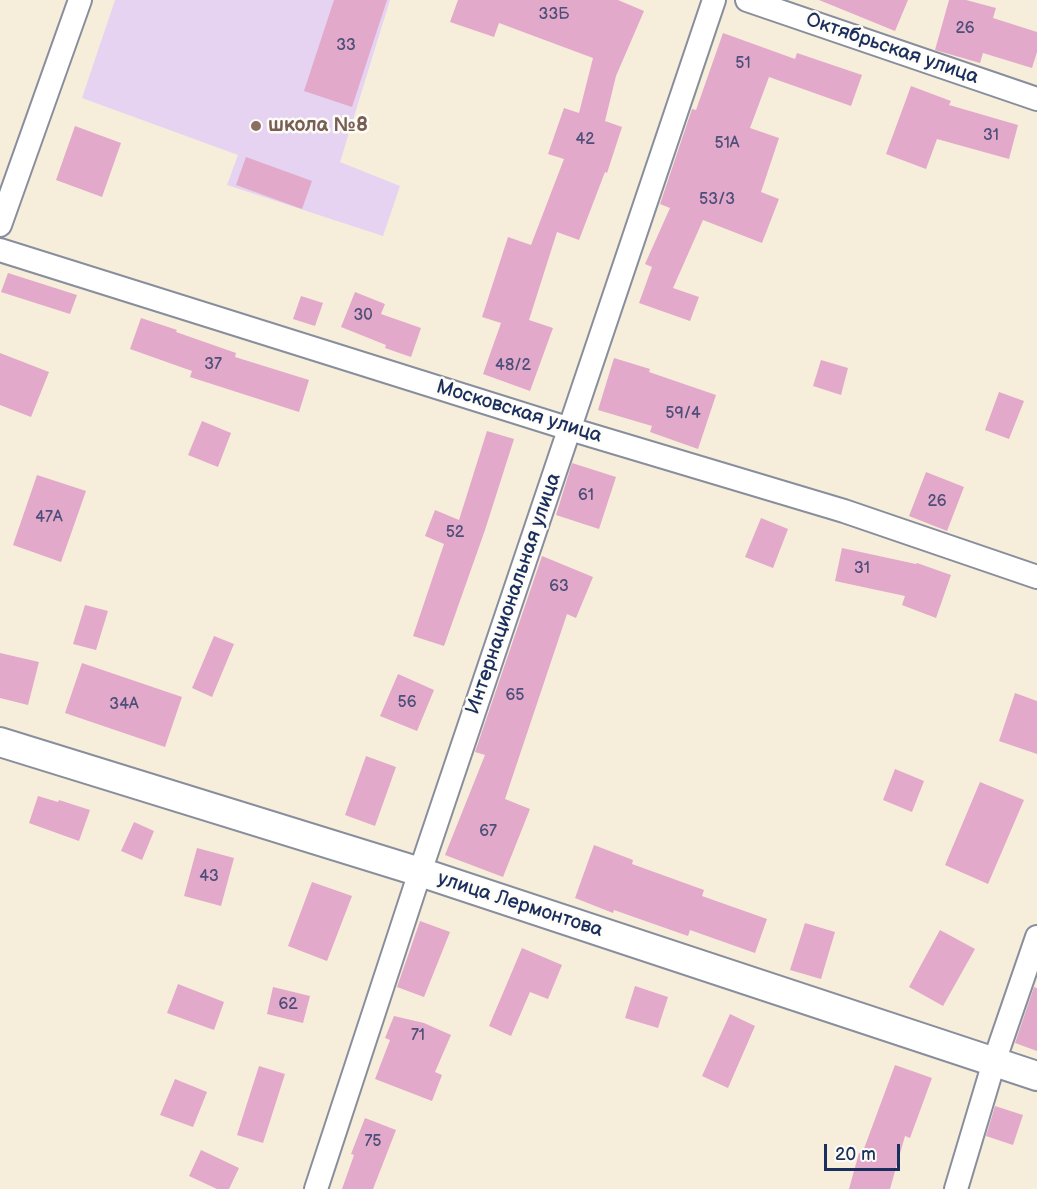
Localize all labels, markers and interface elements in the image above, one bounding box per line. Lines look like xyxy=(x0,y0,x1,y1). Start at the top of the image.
house number: 33Б xyxy=(539,5,569,25)
street label: Октябрьская улица xyxy=(802,8,982,90)
house number: 26 xyxy=(955,19,975,39)
house number: 33 xyxy=(336,36,356,56)
house number: 51 xyxy=(735,54,751,74)
place label: школа №8 xyxy=(268,114,368,138)
marker: школа №8 xyxy=(249,119,263,133)
house number: 31 xyxy=(983,126,999,146)
house number: 42 xyxy=(575,130,595,150)
house number: 51А xyxy=(714,134,740,154)
house number: 53/3 xyxy=(699,190,735,210)
house number: 30 xyxy=(353,306,373,326)
house number: 37 xyxy=(204,355,222,375)
house number: 48/2 xyxy=(495,356,531,376)
street label: Московская улица xyxy=(433,375,605,449)
house number: 59/4 xyxy=(665,404,701,424)
street label: Интернациональная улица xyxy=(461,470,567,718)
house number: 61 xyxy=(578,486,594,506)
house number: 26 xyxy=(927,492,947,512)
house number: 47А xyxy=(35,508,63,528)
house number: 52 xyxy=(446,523,464,543)
house number: 31 xyxy=(854,559,870,579)
house number: 63 xyxy=(549,577,569,597)
house number: 65 xyxy=(506,686,524,706)
house number: 56 xyxy=(398,693,416,713)
house number: 34А xyxy=(109,695,139,715)
house number: 67 xyxy=(479,822,497,842)
house number: 43 xyxy=(199,867,219,887)
street label: улица Лермонтова xyxy=(434,867,606,943)
house number: 62 xyxy=(278,995,298,1015)
house number: 71 xyxy=(411,1026,425,1046)
house number: 75 xyxy=(364,1132,382,1152)
scale bar xyxy=(827,1132,904,1170)
text: 20 m xyxy=(835,1144,876,1165)

